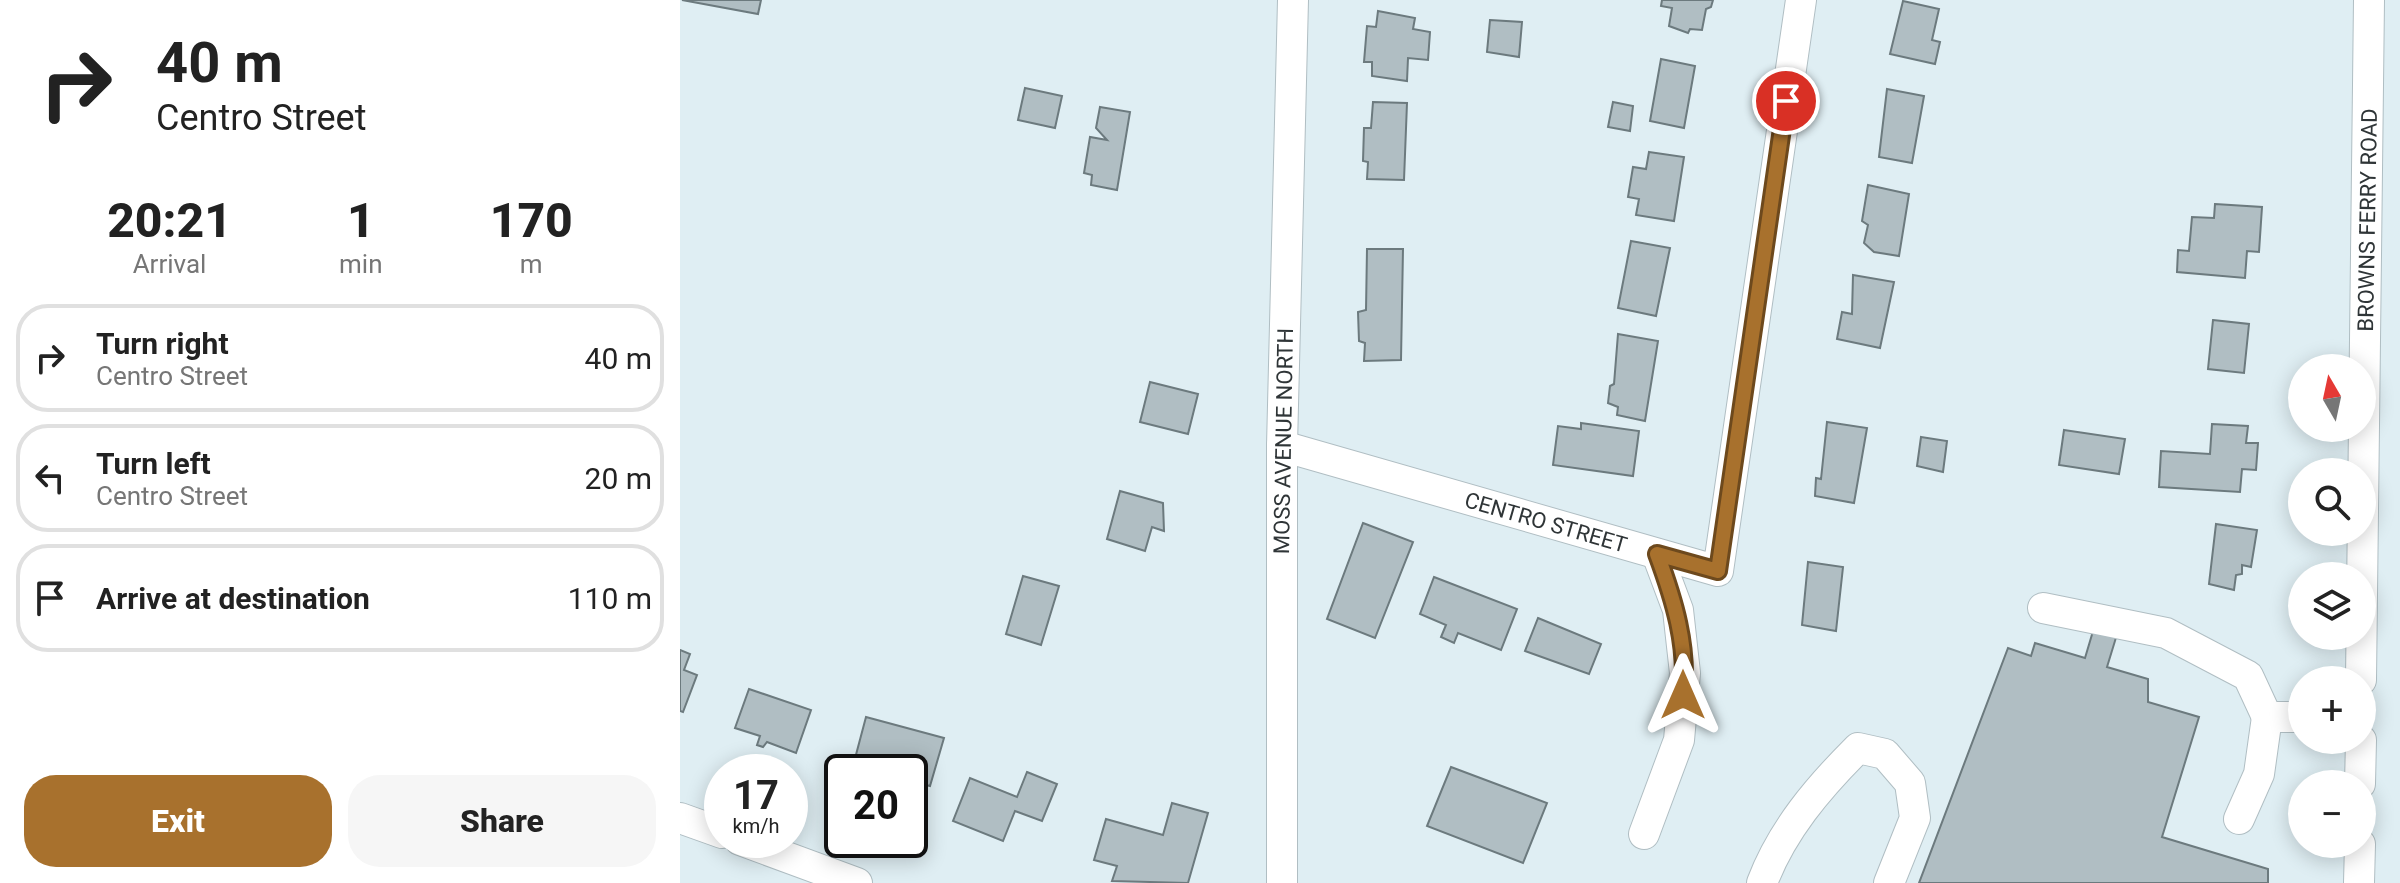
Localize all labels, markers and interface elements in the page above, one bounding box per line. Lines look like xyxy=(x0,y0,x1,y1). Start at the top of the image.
text: 40 m xyxy=(156,30,283,96)
icon: right xyxy=(24,32,128,136)
pin xyxy=(1752,67,1820,135)
icon: arrive xyxy=(1764,79,1808,123)
text: Centro Street xyxy=(156,97,366,139)
street label: BROWNS FERRY ROAD xyxy=(2353,108,2382,332)
text: 20:21 xyxy=(107,192,232,249)
text: 1 xyxy=(347,192,375,249)
text: 170 xyxy=(490,192,573,249)
text: Arrival xyxy=(133,249,206,279)
text: min xyxy=(339,249,383,279)
text: m xyxy=(520,249,543,279)
text: Turn right xyxy=(96,326,229,361)
street label: MOSS AVENUE NORTH xyxy=(1269,328,1298,554)
icon: right xyxy=(28,336,72,380)
text: 40 m xyxy=(585,341,652,376)
north arrow xyxy=(2288,354,2376,442)
map controls xyxy=(2288,354,2376,858)
text: Centro Street xyxy=(96,361,248,391)
text: Turn left xyxy=(96,446,211,481)
icon: left xyxy=(28,456,72,500)
button: search xyxy=(2288,458,2376,546)
text: 20 m xyxy=(585,461,652,496)
text: Centro Street xyxy=(96,481,248,511)
street label: CENTRO STREET xyxy=(1462,487,1630,558)
button: layers xyxy=(2288,562,2376,650)
icon: arrive xyxy=(28,576,72,620)
text: Arrive at destination xyxy=(96,581,370,616)
text: 110 m xyxy=(568,581,652,616)
position arrow xyxy=(1641,653,1725,737)
button: + xyxy=(2288,666,2376,754)
speed limit sign: 20 xyxy=(824,754,928,858)
button: − xyxy=(2288,770,2376,858)
text: 17 xyxy=(733,772,779,819)
button: Exit xyxy=(24,775,332,867)
button: Share xyxy=(348,775,656,867)
text: km/h xyxy=(733,814,779,838)

